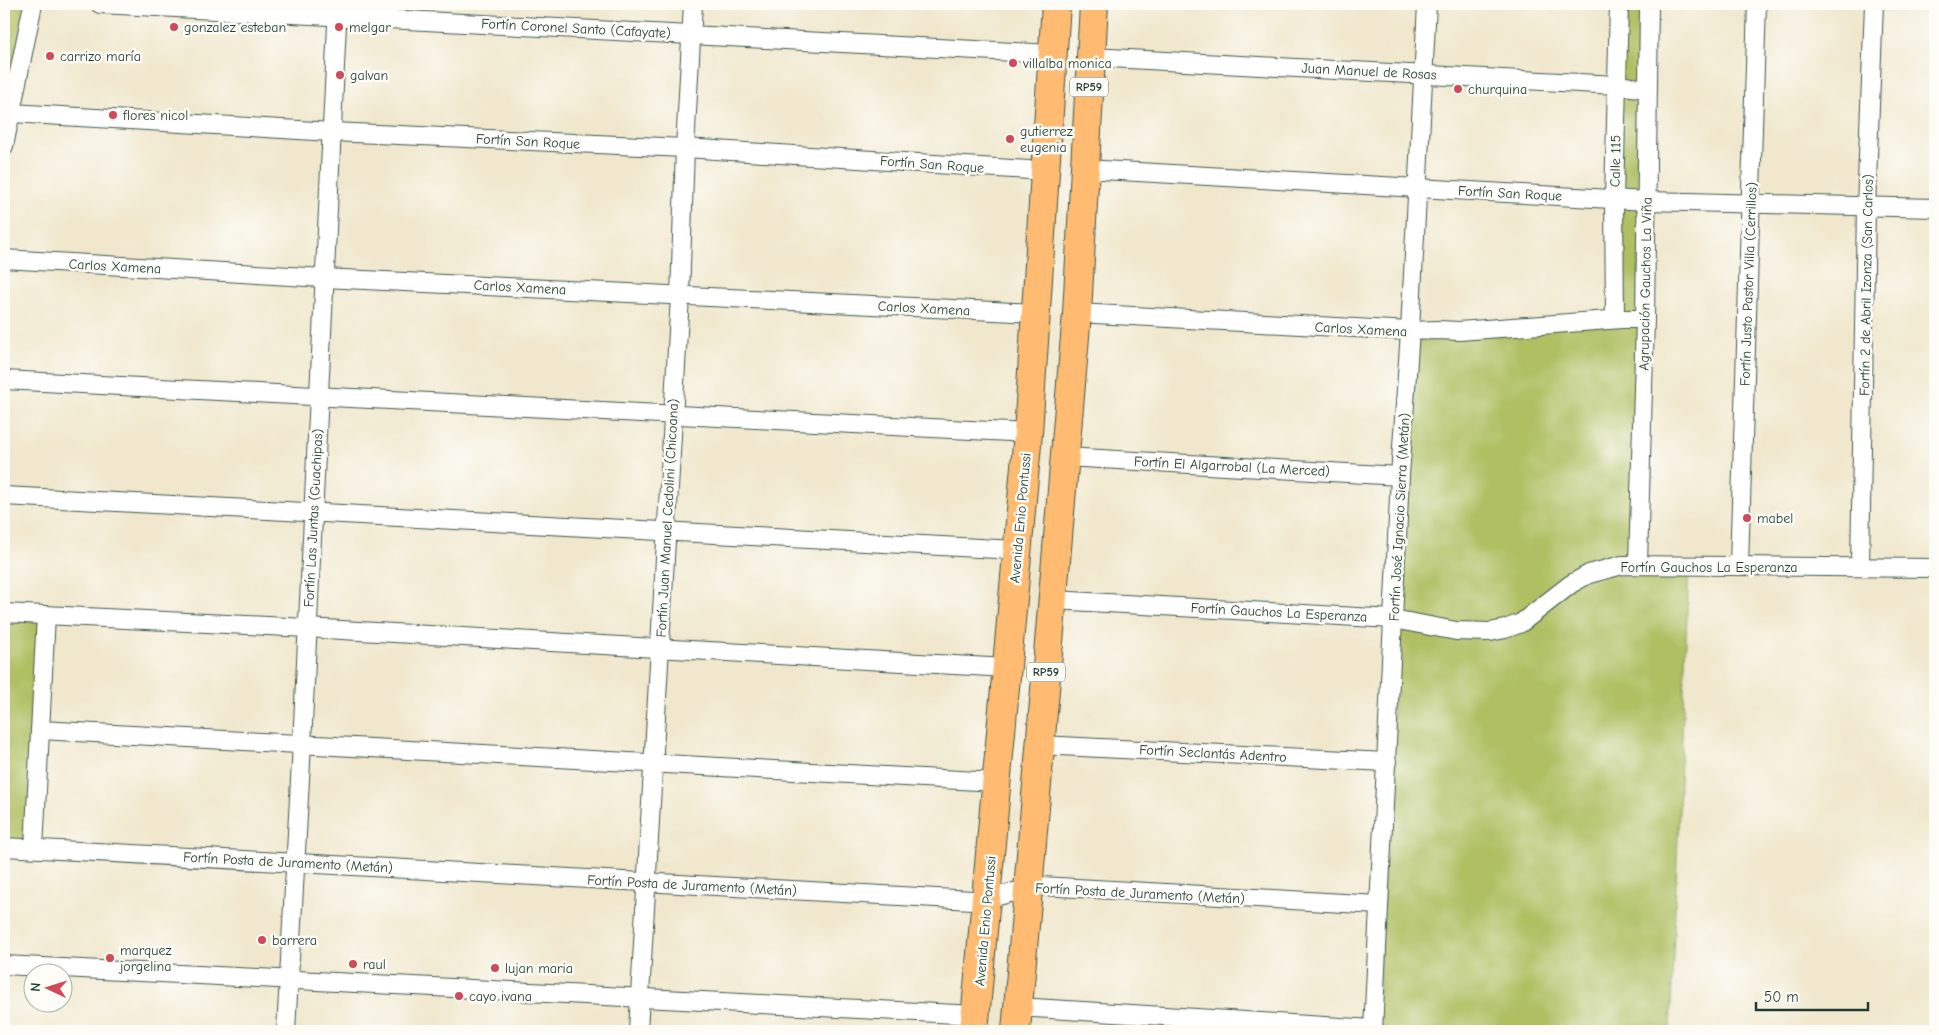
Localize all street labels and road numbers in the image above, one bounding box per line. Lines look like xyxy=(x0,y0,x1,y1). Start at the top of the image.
street label: Fortín Coronel Santo (Cafayate) xyxy=(481,15,671,42)
street label: Juan Manuel de Rosas xyxy=(1301,59,1437,84)
road number: RP59 xyxy=(1070,77,1108,96)
street label: Fortín San Roque xyxy=(475,130,580,153)
street label: Calle 115 xyxy=(1607,135,1624,187)
street label: Fortín San Roque xyxy=(879,152,985,177)
street label: Fortín 2 de Abril Izonza (San Carlos) xyxy=(1856,174,1877,396)
street label: Fortín San Roque xyxy=(1457,182,1562,205)
street label: Fortín Justo Pastor Villa (Cerrillos) xyxy=(1736,182,1761,386)
street label: Agrupación Gauchos La Viña xyxy=(1635,197,1656,371)
street label: Carlos Xamena xyxy=(68,256,162,277)
street label: Carlos Xamena xyxy=(473,277,567,298)
street label: Carlos Xamena xyxy=(877,298,971,319)
street label: Carlos Xamena xyxy=(1314,319,1408,340)
street label: Fortín Juan Manuel Cedolini (Chicoana) xyxy=(653,398,682,638)
street label: Fortín José Ignacio Sierra (Metán) xyxy=(1386,412,1413,622)
street label: Fortín Las Juntas (Guachipas) xyxy=(300,428,327,608)
street label: Avenida Enio Pontussi xyxy=(1006,452,1035,584)
street label: Fortín El Algarrobal (La Merced) xyxy=(1134,453,1330,480)
street label: Fortín Gauchos La Esperanza xyxy=(1621,559,1797,576)
street label: Fortín Gauchos La Esperanza xyxy=(1190,599,1368,626)
road number: RP59 xyxy=(1027,662,1065,682)
street label: Fortín Seclantás Adentro xyxy=(1139,741,1287,766)
street label: Fortín Posta de Juramento (Metán) xyxy=(183,849,393,876)
street label: Avenida Enio Pontussi xyxy=(971,855,1000,987)
street label: Fortín Posta de Juramento (Metán) xyxy=(587,872,797,899)
street label: Fortín Posta de Juramento (Metán) xyxy=(1035,880,1245,907)

